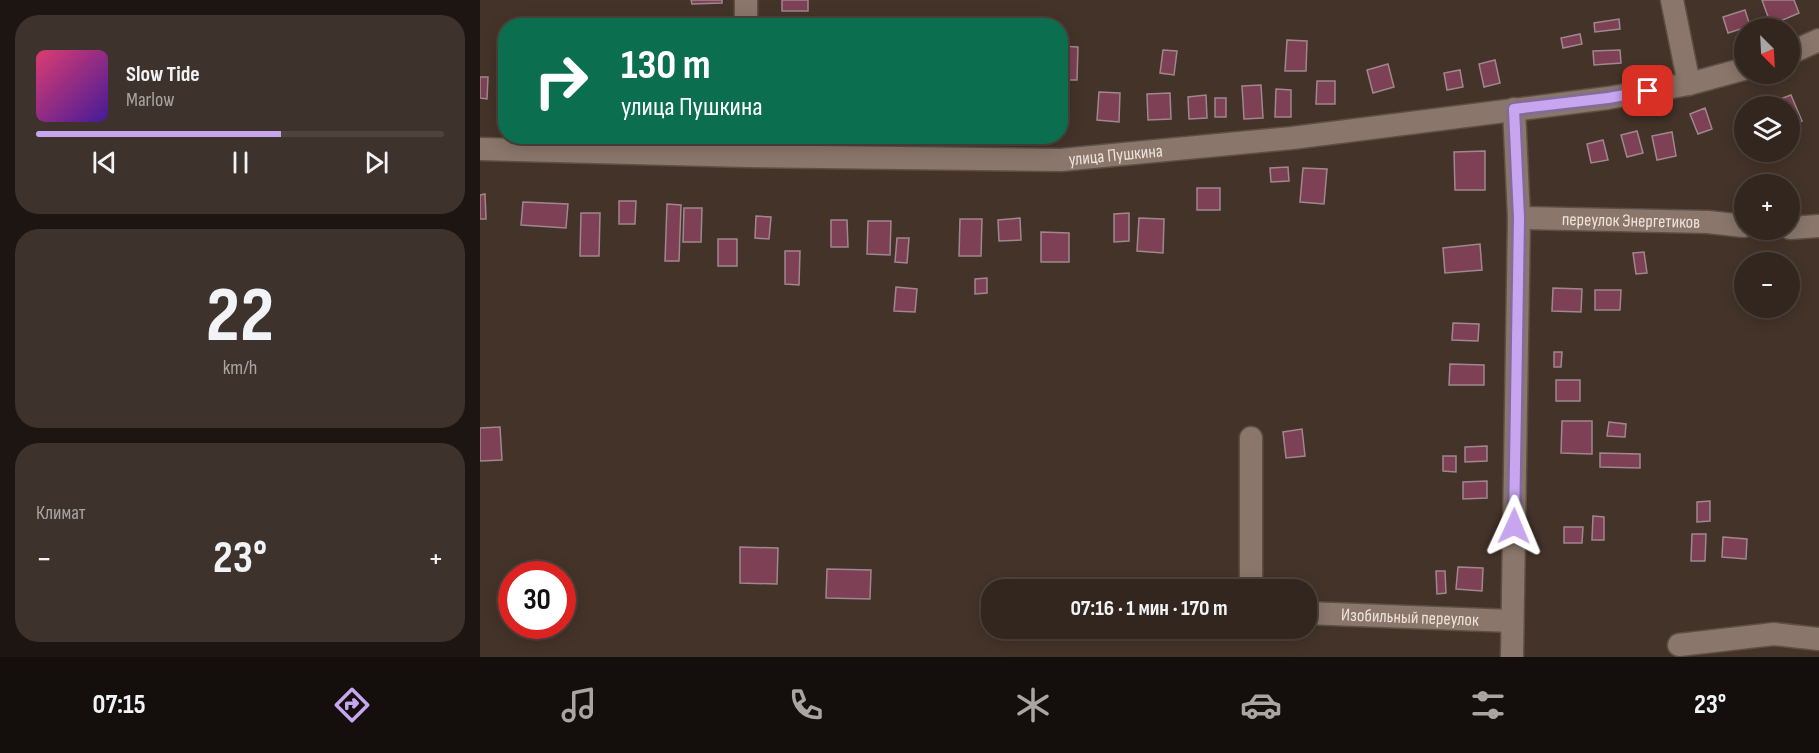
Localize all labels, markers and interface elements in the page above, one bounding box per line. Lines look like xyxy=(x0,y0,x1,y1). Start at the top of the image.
north arrow xyxy=(1734,18,1800,84)
map controls xyxy=(1734,18,1800,318)
text: 130 m xyxy=(621,40,711,91)
icon: right xyxy=(522,42,600,120)
text: Slow Tide xyxy=(126,61,200,88)
pin xyxy=(1622,65,1673,116)
icon: arrive xyxy=(1631,74,1664,107)
text: Marlow xyxy=(126,88,174,112)
text: улица Пушкина xyxy=(621,91,763,123)
button: layers xyxy=(1734,96,1800,162)
street label: улица Пушкина xyxy=(1068,140,1164,170)
icon: previous xyxy=(88,146,121,179)
icon: pause xyxy=(224,146,257,179)
icon: next xyxy=(360,146,393,179)
button: + xyxy=(1734,174,1800,240)
street label: переулок Энергетиков xyxy=(1562,208,1700,232)
button: − xyxy=(1734,252,1800,318)
text: 22 xyxy=(206,270,274,363)
text: km/h xyxy=(223,356,257,380)
position arrow xyxy=(1482,494,1546,558)
text: Климат xyxy=(36,501,86,525)
text: 23° xyxy=(213,531,267,586)
text: − xyxy=(36,539,52,579)
text: + xyxy=(428,539,444,579)
speed limit sign: 30 xyxy=(498,561,576,639)
text: 07:16 · 1 мин · 170 m xyxy=(1070,595,1228,622)
street label: Изобильный переулок xyxy=(1341,604,1479,630)
icon: directions xyxy=(331,684,373,726)
icon: music xyxy=(558,684,600,726)
icon: phone xyxy=(785,684,827,726)
icon: climate xyxy=(1012,684,1054,726)
icon: car xyxy=(1240,684,1282,726)
icon: filters xyxy=(1467,684,1509,726)
text: 07:15 xyxy=(93,689,146,721)
text: 23° xyxy=(1694,689,1726,721)

